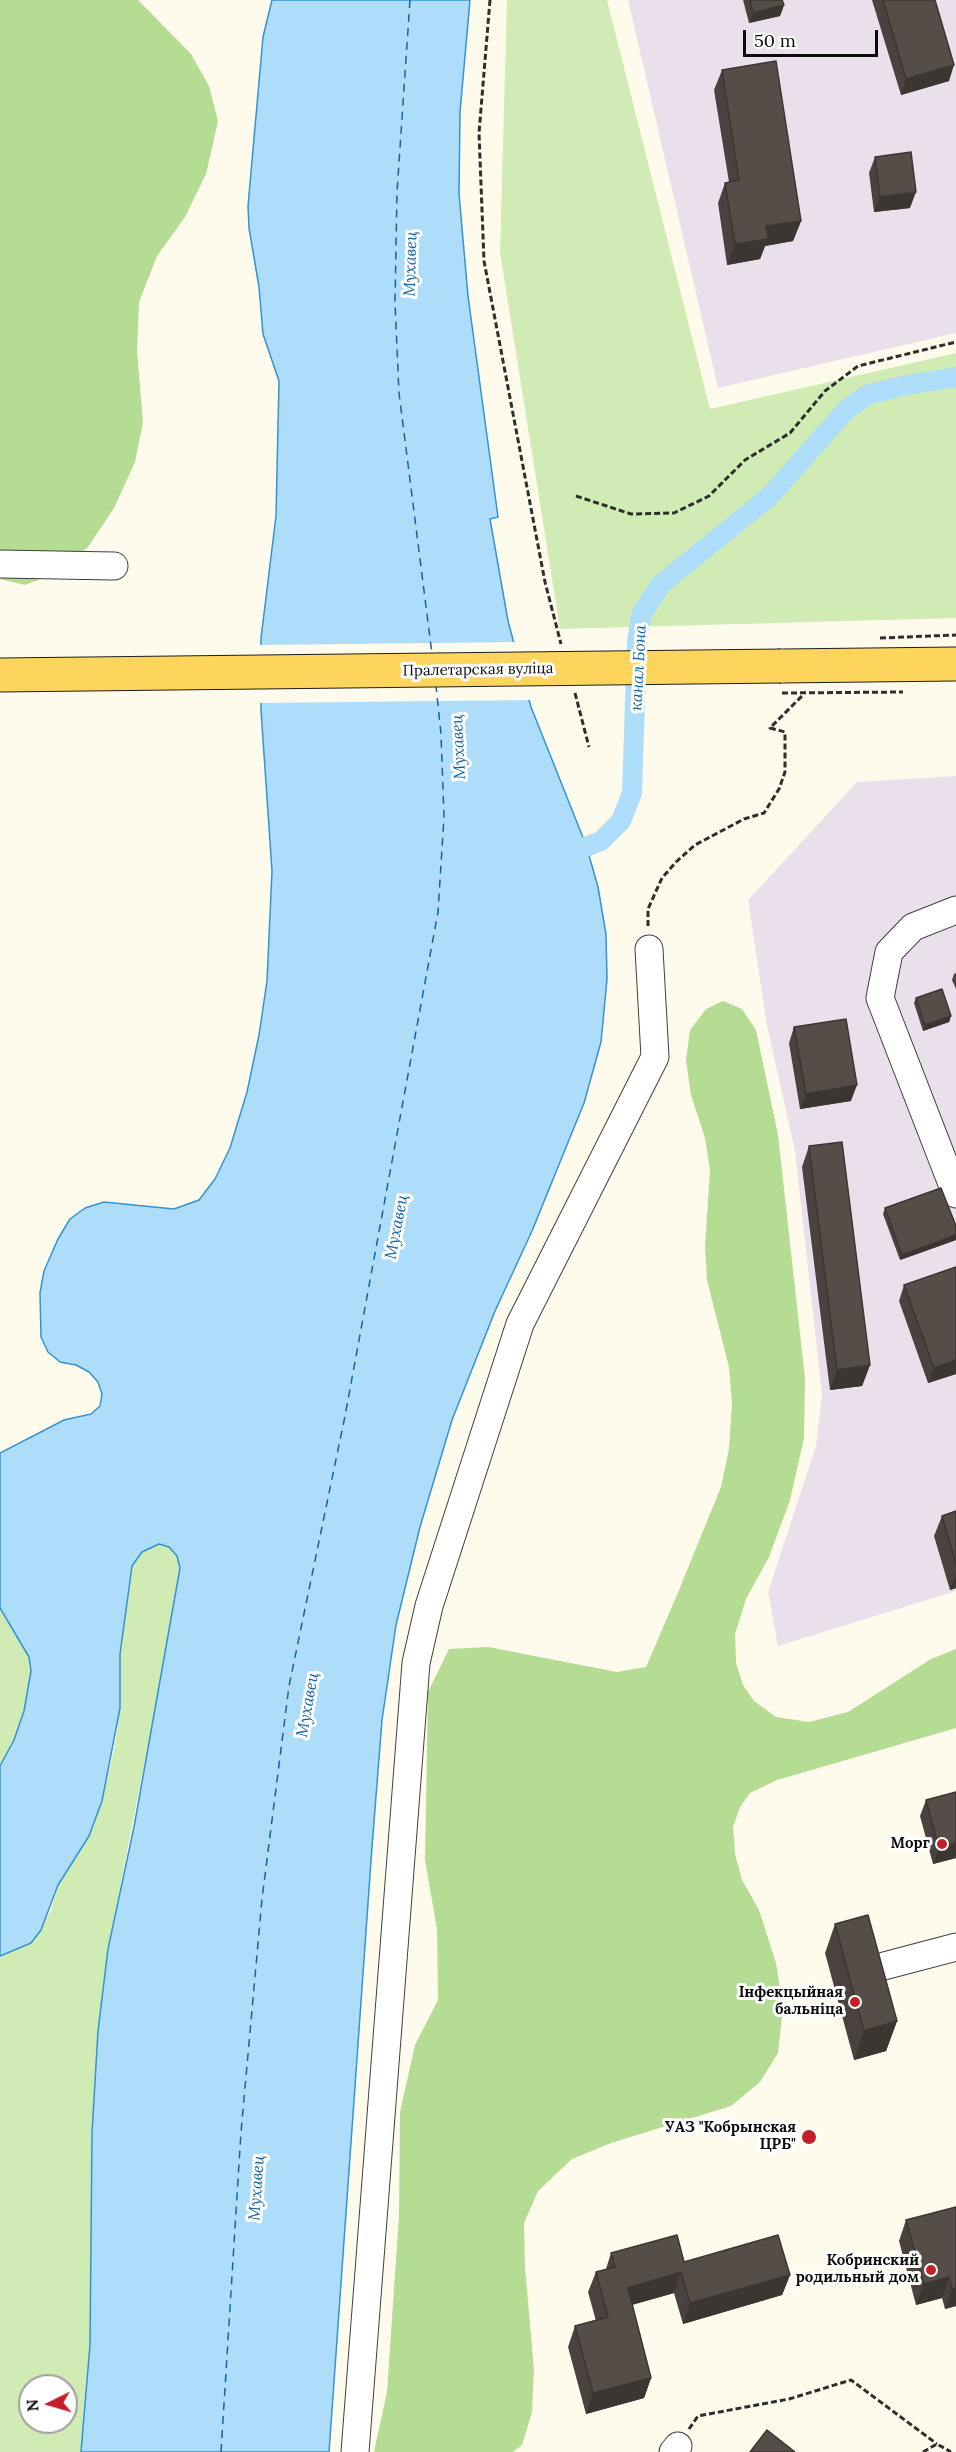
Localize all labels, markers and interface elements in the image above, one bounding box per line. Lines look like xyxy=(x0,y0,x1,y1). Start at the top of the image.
scale bar xyxy=(746,18,881,56)
text: 50 m xyxy=(754,29,796,52)
water label: Мухавец xyxy=(400,231,422,297)
water label: канал Бона xyxy=(627,624,651,712)
street label: Пралетарская вуліца xyxy=(402,660,554,680)
water label: Мухавец xyxy=(448,714,470,780)
water label: Мухавец xyxy=(381,1193,413,1261)
water label: Мухавец xyxy=(293,1671,323,1739)
place label: Морг xyxy=(890,1835,930,1853)
marker: Морг xyxy=(935,1837,949,1851)
place label: Інфекцыйная бальніца xyxy=(739,1984,843,2019)
marker: Інфекцыйная бальніца xyxy=(848,1995,862,2009)
place label: УАЗ "Кобрынская ЦРБ" xyxy=(665,2119,796,2154)
marker: УАЗ "Кобрынская ЦРБ" xyxy=(800,2128,818,2146)
water label: Мухавец xyxy=(245,2155,269,2221)
place label: Кобринский родильный дом xyxy=(796,2252,919,2287)
marker: Кобринский родильный дом xyxy=(924,2263,938,2277)
north arrow xyxy=(18,2374,78,2434)
text: N xyxy=(22,2398,43,2412)

